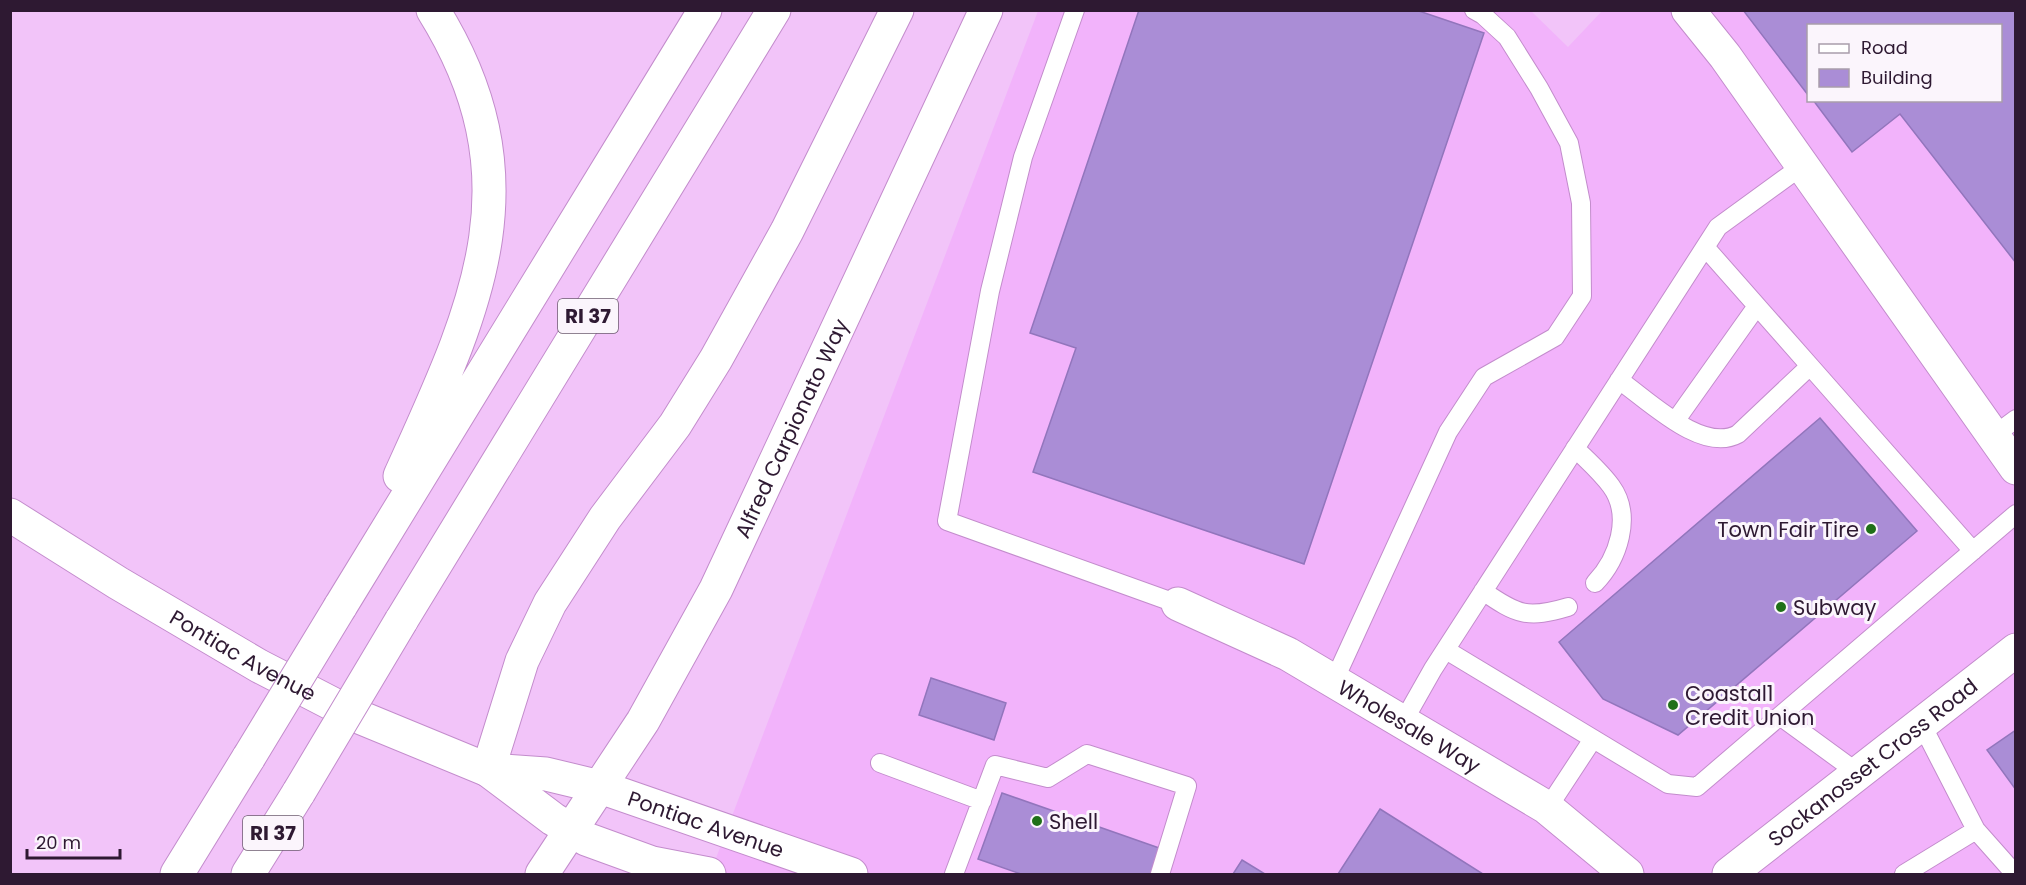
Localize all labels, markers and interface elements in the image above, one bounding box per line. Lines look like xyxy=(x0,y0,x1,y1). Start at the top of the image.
legend xyxy=(1807,24,2002,102)
text: Road xyxy=(1861,35,1908,60)
text: Building xyxy=(1861,65,1933,90)
road number: RI 37 xyxy=(558,299,618,333)
street label: Alfred Carpionato Way xyxy=(727,314,855,543)
place label: Town Fair Tire xyxy=(1717,515,1859,544)
marker: Town Fair Tire xyxy=(1864,522,1878,536)
place label: Subway xyxy=(1793,593,1876,622)
marker: Subway xyxy=(1774,600,1788,614)
street label: Pontiac Avenue xyxy=(165,602,321,708)
street label: Sockanosset Cross Road xyxy=(1762,671,1983,853)
street label: Wholesale Way xyxy=(1333,672,1486,780)
place label: Coastal1 Credit Union xyxy=(1685,679,1814,732)
marker: Coastal1 Credit Union xyxy=(1666,698,1680,712)
street label: Pontiac Avenue xyxy=(624,783,788,864)
place label: Shell xyxy=(1049,807,1098,836)
marker: Shell xyxy=(1030,814,1044,828)
road number: RI 37 xyxy=(243,816,303,850)
scale bar xyxy=(27,822,120,860)
text: 20 m xyxy=(36,830,81,855)

